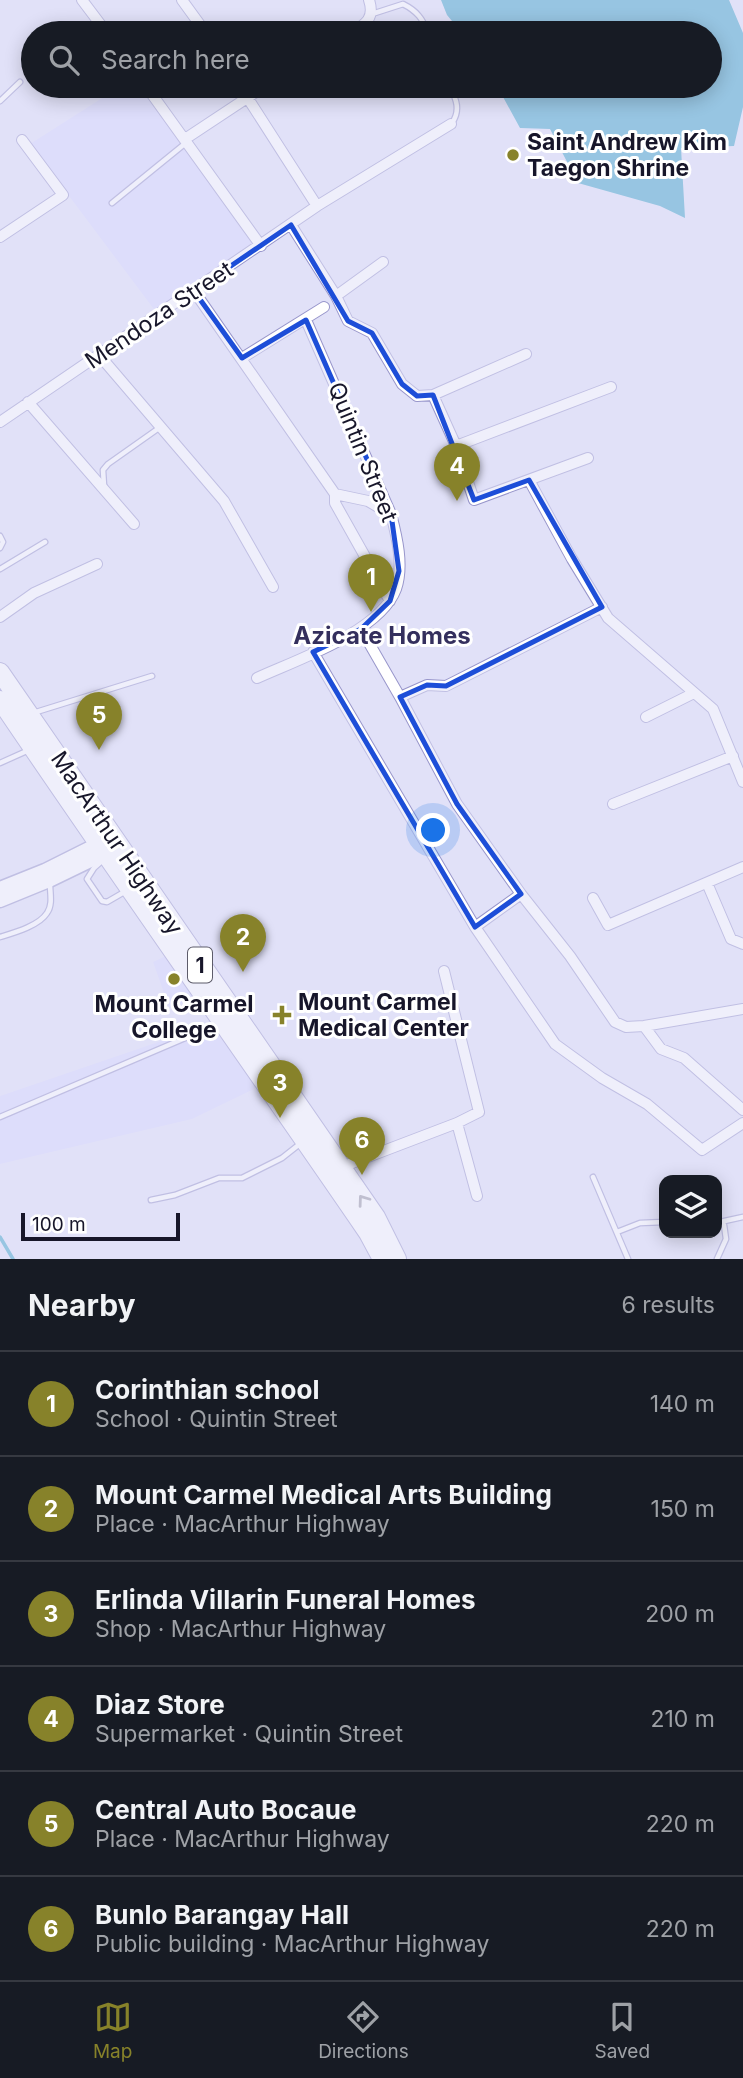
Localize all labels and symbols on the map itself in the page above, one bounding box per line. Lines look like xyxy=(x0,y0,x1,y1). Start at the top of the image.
place label: Saint Andrew Kim Taegon Shrine xyxy=(527,128,727,182)
marker: Saint Andrew Kim Taegon Shrine xyxy=(505,147,521,163)
street label: Mendoza Street xyxy=(80,255,239,375)
street label: Quintin Street xyxy=(322,378,404,526)
pin: 4 xyxy=(434,443,480,501)
pin: 1 xyxy=(348,554,394,612)
district label: Azicate Homes xyxy=(293,621,471,650)
pin: 5 xyxy=(76,692,122,750)
street label: MacArthur Highway xyxy=(45,746,189,940)
your location xyxy=(416,813,450,847)
pin: 2 xyxy=(220,914,266,972)
road number: 1 xyxy=(188,948,212,982)
marker: Mount Carmel College xyxy=(166,971,182,987)
place label: Mount Carmel Medical Center xyxy=(298,988,469,1042)
place label: Mount Carmel College xyxy=(95,990,253,1044)
marker: Mount Carmel Medical Center xyxy=(272,1005,292,1025)
pin: 3 xyxy=(257,1060,303,1118)
pin: 6 xyxy=(339,1117,385,1175)
one-way arrow xyxy=(359,1195,371,1208)
scale bar xyxy=(21,1210,180,1242)

